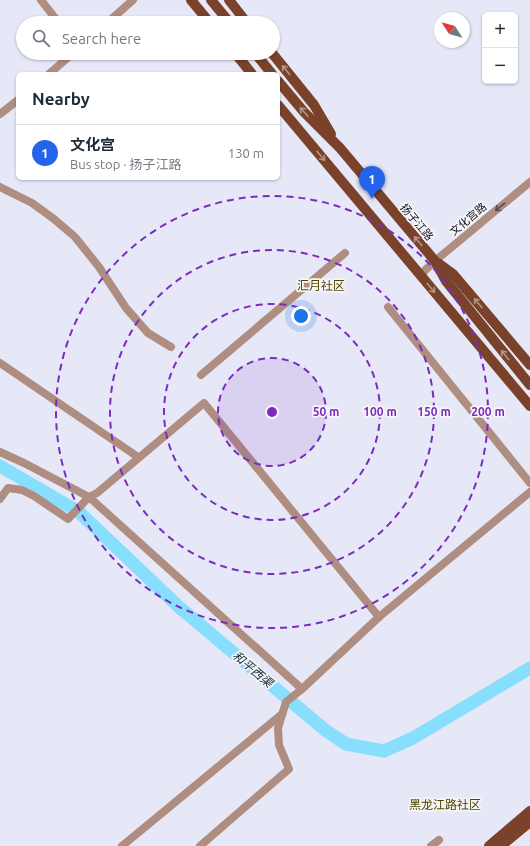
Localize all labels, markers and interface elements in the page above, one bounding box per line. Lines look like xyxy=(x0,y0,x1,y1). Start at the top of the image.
north arrow xyxy=(434,12,470,48)
map controls xyxy=(482,12,518,84)
button: + xyxy=(482,12,518,48)
search box xyxy=(16,16,280,60)
icon: search xyxy=(30,27,52,49)
text: Search here xyxy=(62,30,141,47)
button: − xyxy=(482,48,518,84)
one-way arrow xyxy=(281,65,290,76)
text: Nearby xyxy=(32,89,90,108)
one-way arrow xyxy=(300,107,309,117)
text: 文化宫 xyxy=(70,136,115,153)
text: 1 xyxy=(41,146,49,160)
text: 130 m xyxy=(228,146,264,160)
one-way arrow xyxy=(317,151,326,161)
text: Bus stop · 扬子江路 xyxy=(70,157,181,171)
pin: 1 xyxy=(359,166,385,199)
street label: 文化宫路 xyxy=(447,200,489,238)
street label: 扬子江路 xyxy=(398,201,436,243)
one-way arrow xyxy=(495,202,505,211)
one-way arrow xyxy=(413,236,422,246)
district label: 汇月社区 xyxy=(297,279,345,292)
one-way arrow xyxy=(427,283,436,293)
one-way arrow xyxy=(473,298,482,309)
your location xyxy=(291,306,311,326)
one-way arrow xyxy=(501,350,509,361)
centre of rings xyxy=(265,405,279,419)
text: 50 m xyxy=(313,405,339,418)
text: 100 m xyxy=(363,405,397,418)
text: 150 m xyxy=(417,405,451,418)
text: 200 m xyxy=(471,405,505,418)
water label: 和平西渠 xyxy=(230,649,277,691)
district label: 黑龙江路社区 xyxy=(409,798,481,811)

